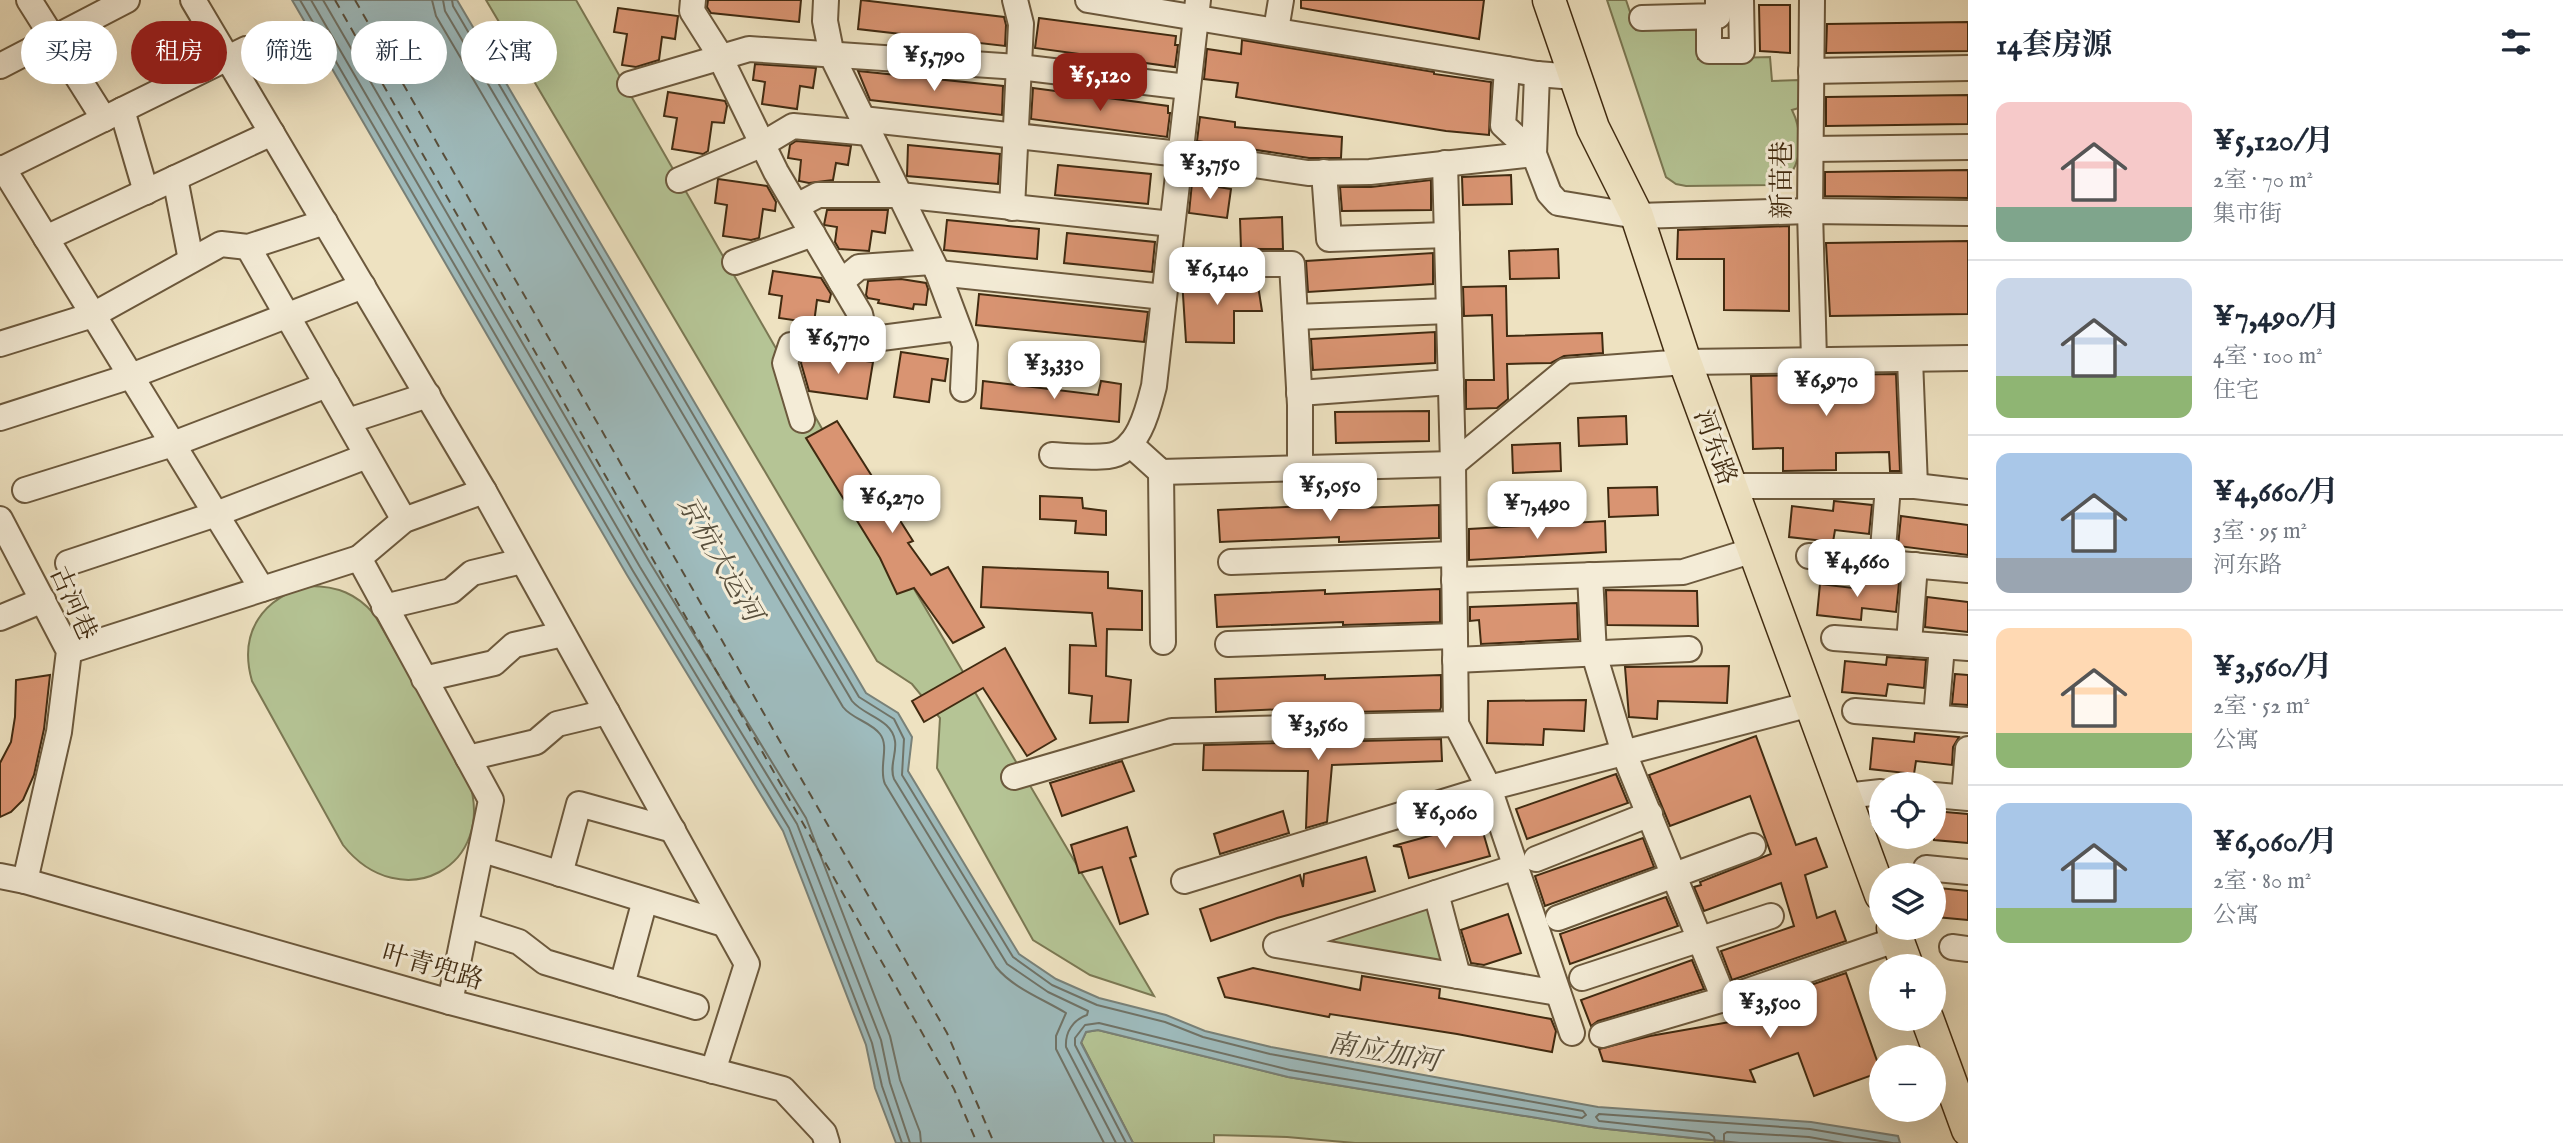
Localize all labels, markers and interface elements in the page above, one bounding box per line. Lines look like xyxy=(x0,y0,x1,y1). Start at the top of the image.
chip: 买房 xyxy=(21,21,117,84)
chip: 租房 xyxy=(131,21,227,84)
chip: 筛选 xyxy=(241,21,337,84)
chip: 新上 xyxy=(351,21,447,84)
chip: 公寓 xyxy=(461,21,557,84)
icon: filters xyxy=(2497,23,2535,61)
text: 14套房源 xyxy=(1996,27,2112,65)
pin: ¥5,790 xyxy=(877,34,991,93)
text: ¥5,790 xyxy=(903,41,965,70)
pin: ¥5,120 xyxy=(1043,54,1157,113)
text: ¥5,120 xyxy=(1069,61,1131,90)
text: ¥5,120/月 xyxy=(2213,123,2334,161)
icon: home xyxy=(2052,130,2136,214)
street label: 新苗巷 xyxy=(1766,141,1799,219)
pin: ¥3,750 xyxy=(1153,142,1267,201)
text: ¥3,750 xyxy=(1180,149,1240,178)
text: 2室 · 70 m² xyxy=(2213,166,2313,195)
text: 集市街 xyxy=(2213,200,2282,229)
pin: ¥6,140 xyxy=(1160,247,1274,307)
text: ¥6,140 xyxy=(1185,255,1249,284)
text: ¥7,490/月 xyxy=(2213,299,2340,337)
icon: home xyxy=(2052,306,2136,390)
pin: ¥6,770 xyxy=(781,316,895,376)
text: ¥6,770 xyxy=(806,324,870,353)
pin: ¥3,330 xyxy=(997,342,1111,401)
text: 4室 · 100 m² xyxy=(2213,342,2323,371)
text: ¥3,330 xyxy=(1024,349,1084,378)
pin: ¥6,970 xyxy=(1769,358,1883,418)
text: ¥6,970 xyxy=(1794,366,1858,395)
text: 住宅 xyxy=(2213,376,2259,405)
street label: 河东路 xyxy=(1686,405,1743,490)
pin: ¥5,050 xyxy=(1273,463,1387,523)
text: ¥5,050 xyxy=(1299,471,1361,500)
text: ¥4,660/月 xyxy=(2213,474,2339,512)
pin: ¥6,270 xyxy=(835,476,949,535)
icon: home xyxy=(2052,481,2136,565)
pin: ¥7,490 xyxy=(1480,482,1594,541)
text: ¥6,270 xyxy=(859,483,925,512)
text: ¥7,490 xyxy=(1504,489,1570,518)
water label: 京杭大运河 xyxy=(669,490,771,633)
text: 3室 · 95 m² xyxy=(2213,517,2307,546)
pin: ¥4,660 xyxy=(1800,540,1914,599)
text: ¥4,660 xyxy=(1824,547,1890,576)
text: 河东路 xyxy=(2213,551,2282,580)
street label: 古河巷 xyxy=(42,561,104,646)
text: ¥3,560/月 xyxy=(2213,649,2332,687)
icon: home xyxy=(2052,656,2136,740)
text: 2室 · 52 m² xyxy=(2213,692,2310,721)
pin: ¥3,560 xyxy=(1261,702,1375,762)
text: ¥3,560 xyxy=(1288,710,1348,739)
text: 公寓 xyxy=(2213,726,2259,755)
map controls xyxy=(1869,772,1946,1122)
button: locate xyxy=(1869,772,1946,849)
pin: ¥6,060 xyxy=(1388,790,1502,850)
text: ¥6,060 xyxy=(1413,798,1477,827)
text: ¥6,060/月 xyxy=(2213,824,2338,862)
icon: home xyxy=(2052,831,2136,915)
button: layers xyxy=(1869,863,1946,940)
text: 2室 · 80 m² xyxy=(2213,867,2311,896)
text: 公寓 xyxy=(2213,901,2259,930)
street label: 叶青兜路 xyxy=(378,937,487,998)
button: + xyxy=(1869,954,1946,1031)
pin: ¥3,500 xyxy=(1713,981,1827,1040)
text: ¥3,500 xyxy=(1739,988,1801,1017)
water label: 南应加河 xyxy=(1325,1027,1447,1081)
button: − xyxy=(1869,1045,1946,1122)

